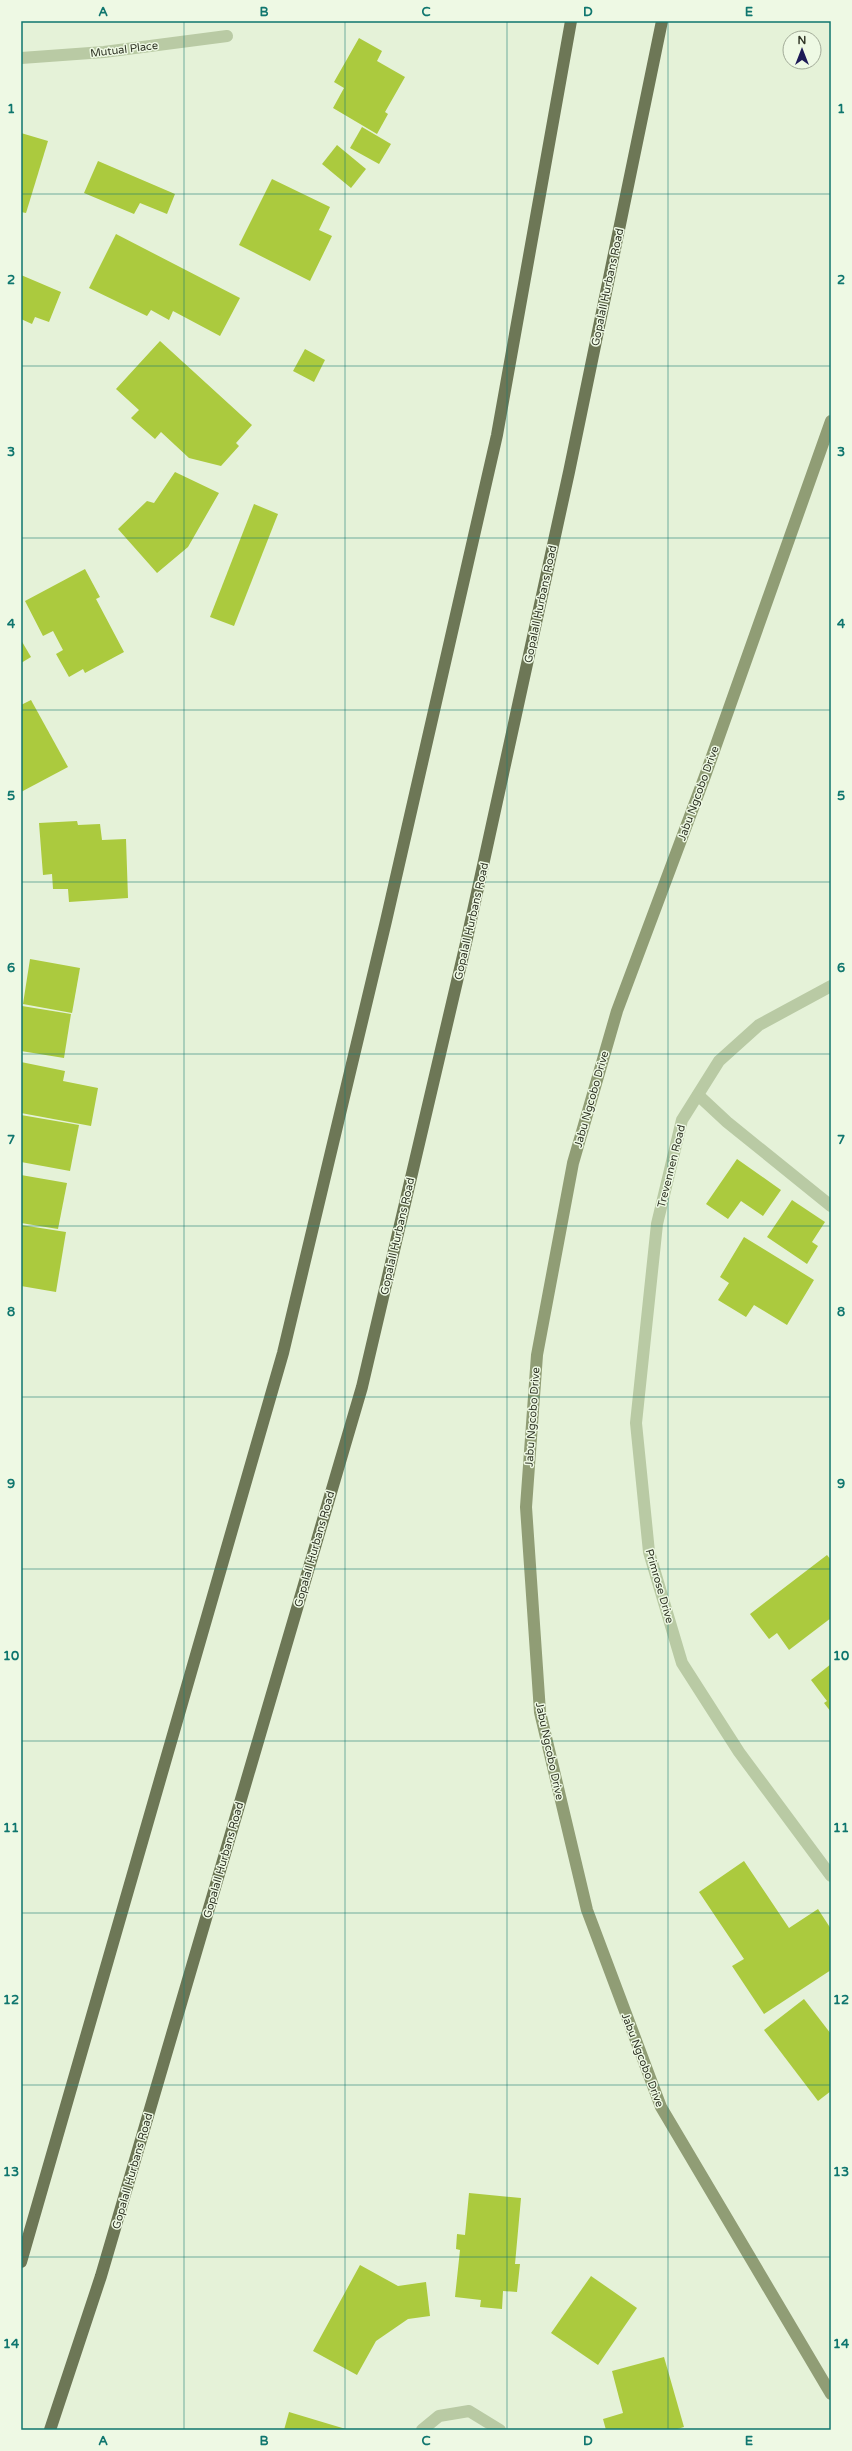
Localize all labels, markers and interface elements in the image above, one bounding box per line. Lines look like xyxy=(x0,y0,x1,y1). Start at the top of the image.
text: A xyxy=(98,4,108,20)
text: B xyxy=(259,4,269,20)
text: C xyxy=(421,4,431,20)
text: D xyxy=(583,4,593,20)
text: E xyxy=(745,4,753,20)
north arrow xyxy=(782,30,822,70)
text: N xyxy=(798,34,806,47)
street label: Mutual Place xyxy=(89,39,159,60)
text: 1 xyxy=(7,101,15,117)
text: 1 xyxy=(837,101,845,117)
street label: Gopalall Hurbans Road xyxy=(589,227,626,347)
text: 2 xyxy=(7,272,15,288)
text: 2 xyxy=(837,272,845,288)
text: 3 xyxy=(7,444,15,460)
text: 3 xyxy=(837,444,845,460)
street label: Gopalall Hurbans Road xyxy=(522,544,559,664)
text: 4 xyxy=(7,616,16,632)
text: 4 xyxy=(837,616,846,632)
street label: Jabu Ngcobo Drive xyxy=(675,744,722,842)
text: 5 xyxy=(7,788,15,804)
text: 5 xyxy=(837,788,845,804)
street label: Gopalall Hurbans Road xyxy=(452,861,491,981)
text: 6 xyxy=(7,960,15,976)
text: 6 xyxy=(837,960,845,976)
street label: Jabu Ngcobo Drive xyxy=(572,1050,611,1149)
street label: Trevennen Road xyxy=(655,1123,688,1209)
text: 7 xyxy=(7,1132,15,1148)
text: 7 xyxy=(837,1132,845,1148)
street label: Gopalall Hurbans Road xyxy=(378,1176,417,1296)
text: 8 xyxy=(7,1304,15,1320)
text: 8 xyxy=(837,1304,845,1320)
street label: Jabu Ngcobo Drive xyxy=(523,1367,542,1467)
text: 9 xyxy=(7,1476,15,1492)
text: 9 xyxy=(837,1476,845,1492)
street label: Gopalall Hurbans Road xyxy=(292,1490,337,1609)
street label: Primrose Drive xyxy=(643,1548,676,1625)
text: 10 xyxy=(3,1648,19,1664)
text: 10 xyxy=(833,1648,849,1664)
street label: Jabu Ngcobo Drive xyxy=(533,1701,566,1801)
street label: Gopalall Hurbans Road xyxy=(201,1801,246,1920)
text: 11 xyxy=(3,1820,19,1836)
text: 11 xyxy=(833,1820,849,1836)
text: 12 xyxy=(3,1992,19,2008)
text: 12 xyxy=(833,1992,849,2008)
street label: Jabu Ngcobo Drive xyxy=(619,2011,666,2109)
street label: Gopalall Hurbans Road xyxy=(110,2112,155,2231)
text: 13 xyxy=(3,2164,19,2180)
text: 13 xyxy=(833,2164,849,2180)
text: 14 xyxy=(3,2336,20,2352)
text: 14 xyxy=(833,2336,850,2352)
text: A xyxy=(98,2433,108,2449)
text: B xyxy=(259,2433,269,2449)
text: C xyxy=(421,2433,431,2449)
text: D xyxy=(583,2433,593,2449)
text: E xyxy=(745,2433,753,2449)

